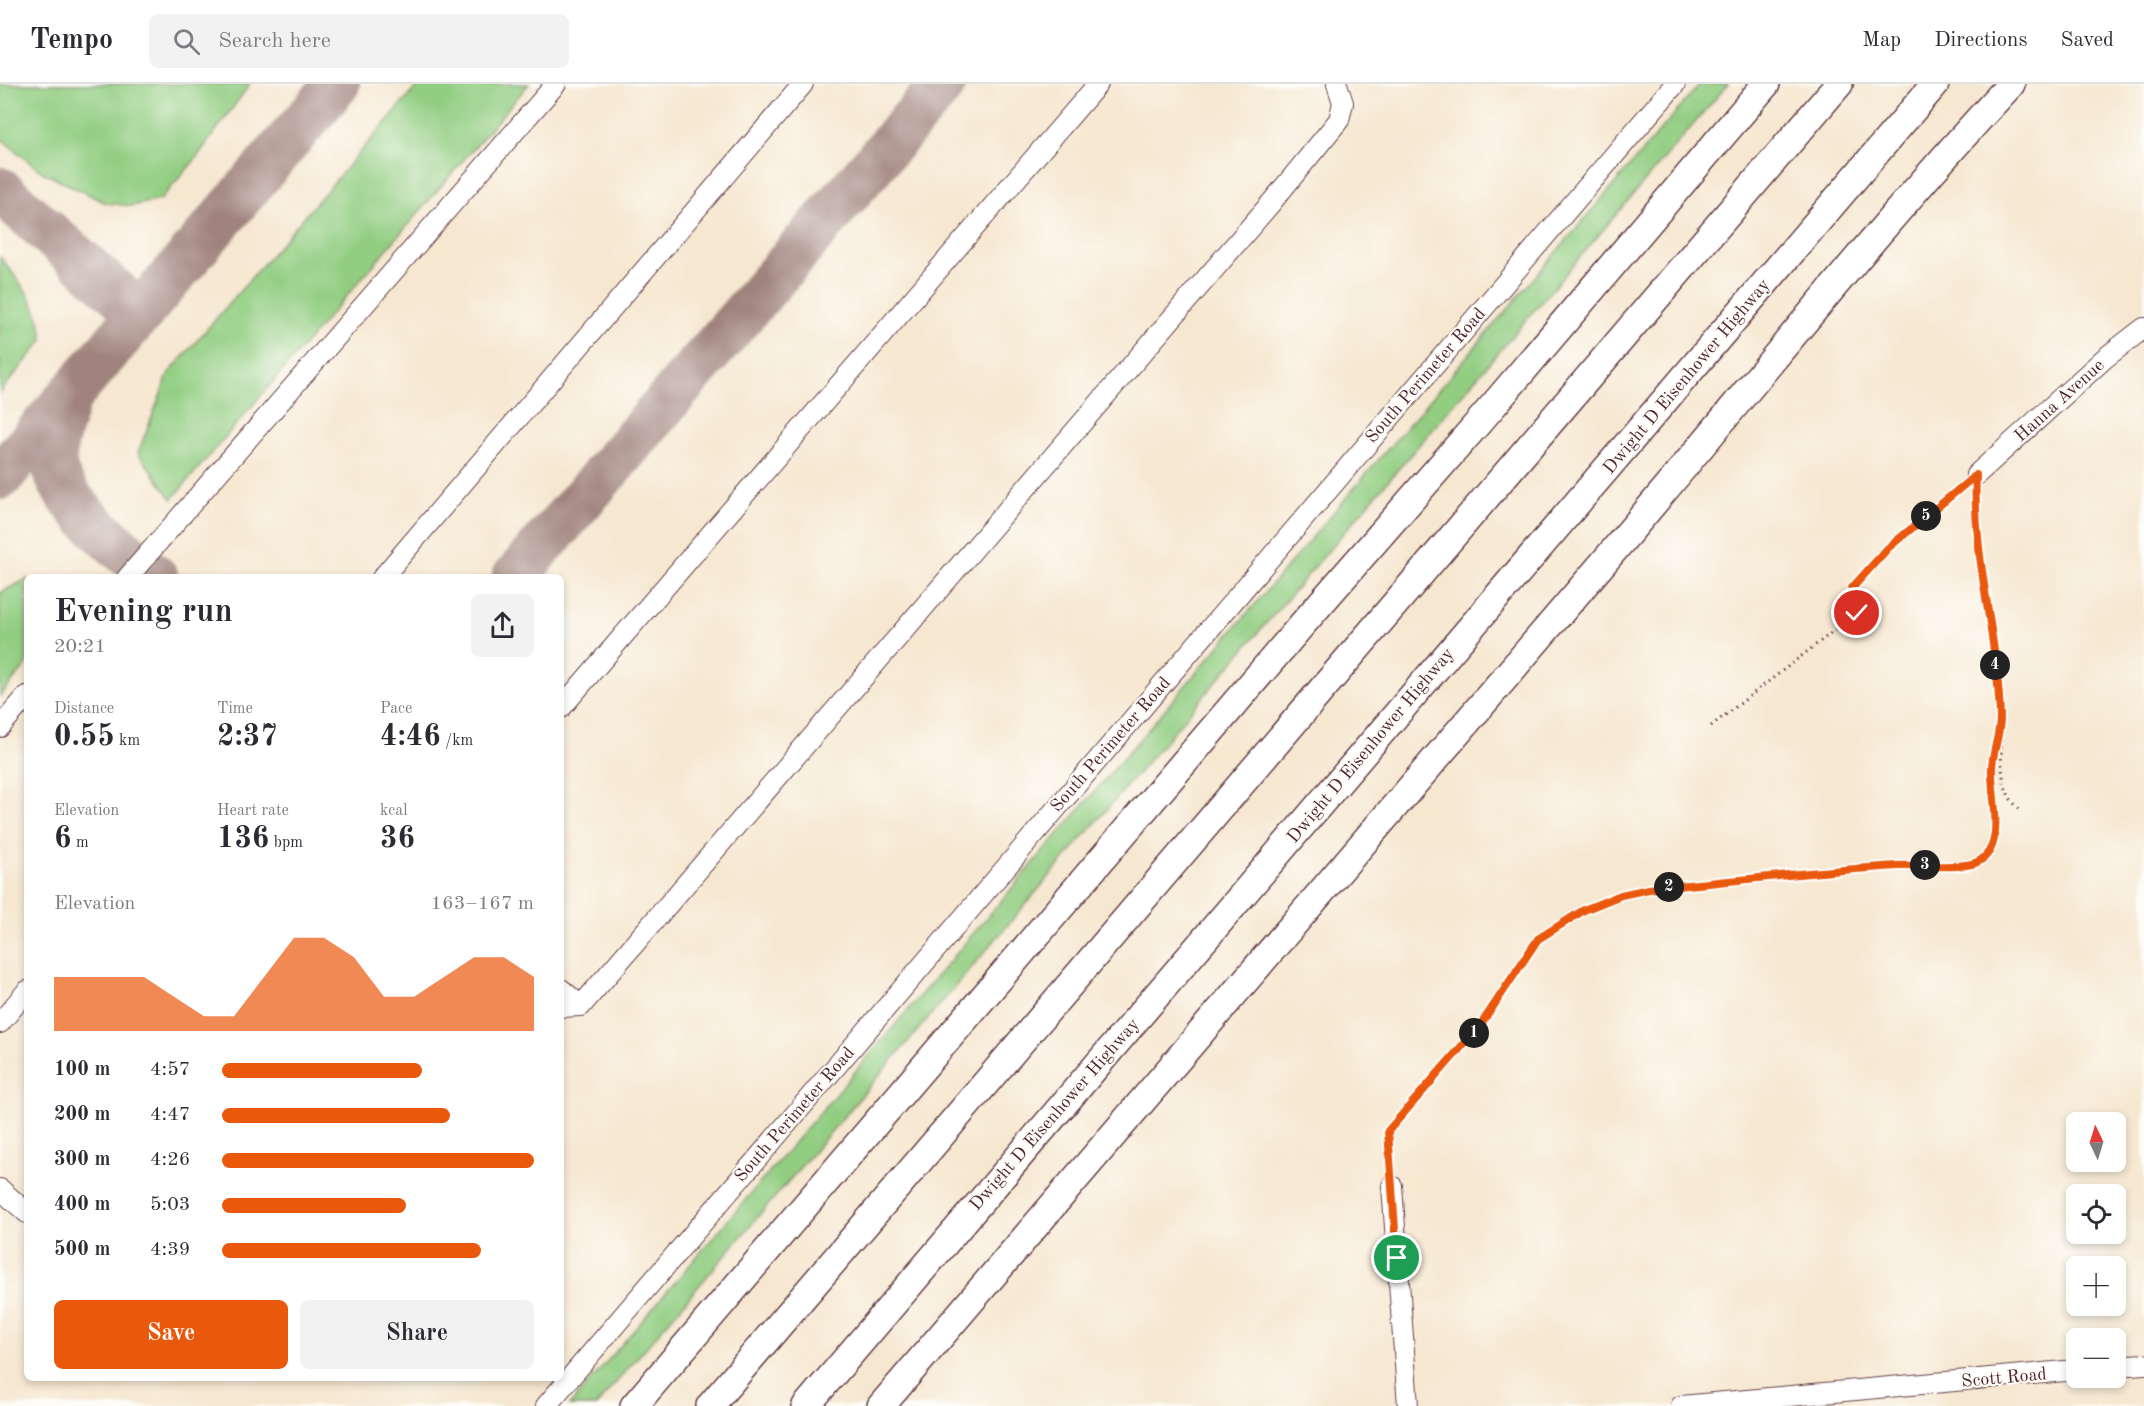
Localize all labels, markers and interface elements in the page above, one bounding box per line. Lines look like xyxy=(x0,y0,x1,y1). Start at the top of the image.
search box xyxy=(149,14,569,68)
icon: search xyxy=(170,25,203,58)
text: Tempo xyxy=(30,27,113,55)
text: Search here xyxy=(218,30,331,52)
text: Map xyxy=(1862,30,1901,51)
text: Directions xyxy=(1934,30,2028,51)
text: Saved xyxy=(2061,30,2114,51)
street label: Dwight D Eisenhower Highway xyxy=(1600,275,1774,478)
street label: South Perimeter Road xyxy=(1362,305,1489,447)
street label: Hanna Avenue xyxy=(2011,356,2108,445)
pin: 5 xyxy=(1911,501,1941,531)
text: 5 xyxy=(1921,508,1931,524)
pin xyxy=(1831,587,1882,638)
button: share xyxy=(471,594,534,657)
text: Evening run xyxy=(54,596,233,629)
icon: check xyxy=(1840,596,1873,629)
text: 20:21 xyxy=(54,637,106,657)
street label: Dwight D Eisenhower Highway xyxy=(1284,644,1458,847)
pin: 4 xyxy=(1980,650,2010,680)
text: 4 xyxy=(1990,657,2000,673)
street label: South Perimeter Road xyxy=(1047,674,1174,816)
text: Distance xyxy=(54,701,114,717)
text: Time xyxy=(217,701,253,717)
text: Pace xyxy=(380,701,412,717)
text: 0.55 xyxy=(54,722,115,752)
text: 2:37 xyxy=(217,722,278,752)
text: 4:46 xyxy=(380,722,441,752)
text: km xyxy=(115,733,140,749)
text: /km xyxy=(441,733,473,749)
text: Elevation xyxy=(54,803,119,819)
text: Heart rate xyxy=(217,803,289,819)
text: kcal xyxy=(380,803,408,819)
text: 6 xyxy=(54,824,71,854)
text: 136 xyxy=(217,824,269,854)
text: 36 xyxy=(380,824,415,854)
text: m xyxy=(71,835,89,851)
text: bpm xyxy=(269,835,303,851)
pin: 3 xyxy=(1910,850,1940,880)
text: 3 xyxy=(1920,857,1930,873)
pin: 2 xyxy=(1654,872,1684,902)
text: 2 xyxy=(1664,879,1674,895)
text: Elevation xyxy=(54,894,135,914)
text: 163–167 m xyxy=(431,894,534,914)
street label: Dwight D Eisenhower Highway xyxy=(967,1015,1143,1214)
pin: 1 xyxy=(1459,1018,1489,1048)
text: 1 xyxy=(1469,1025,1479,1041)
street label: South Perimeter Road xyxy=(731,1044,858,1186)
text: 100 m xyxy=(54,1060,110,1080)
text: 4:57 xyxy=(150,1060,190,1080)
text: 200 m xyxy=(54,1105,110,1125)
text: 4:47 xyxy=(150,1105,190,1125)
north arrow xyxy=(2066,1112,2126,1172)
map controls xyxy=(2066,1112,2126,1388)
text: 300 m xyxy=(54,1150,110,1170)
text: 4:26 xyxy=(150,1150,190,1170)
button: locate xyxy=(2066,1184,2126,1244)
text: 400 m xyxy=(54,1195,110,1215)
text: 5:03 xyxy=(150,1195,190,1215)
pin xyxy=(1371,1232,1422,1283)
text: 500 m xyxy=(54,1240,110,1260)
text: 4:39 xyxy=(150,1240,190,1260)
icon: arrive xyxy=(1380,1241,1413,1274)
button: + xyxy=(2066,1256,2126,1316)
button: Save xyxy=(54,1300,288,1369)
button: Share xyxy=(300,1300,534,1369)
button: − xyxy=(2066,1328,2126,1388)
street label: Scott Road xyxy=(1961,1365,2048,1391)

